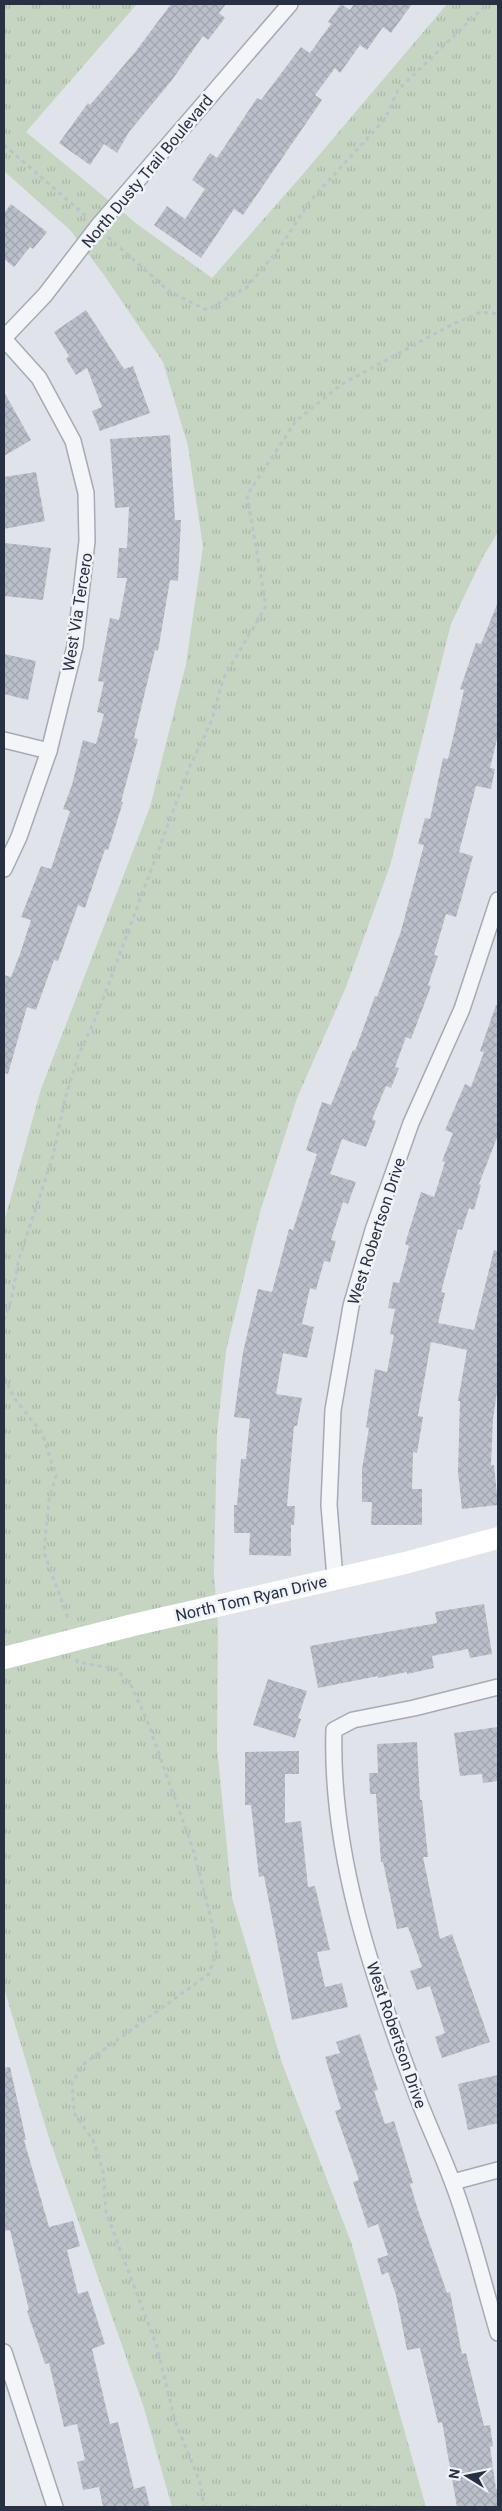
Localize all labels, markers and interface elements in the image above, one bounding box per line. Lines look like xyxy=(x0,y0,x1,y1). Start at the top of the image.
street label: North Dusty Trail Boulevard xyxy=(78,91,217,252)
street label: West Via Tercero xyxy=(59,551,96,673)
street label: West Robertson Drive xyxy=(344,1155,409,1307)
street label: North Tom Ryan Drive xyxy=(174,1572,329,1625)
street label: West Robertson Drive xyxy=(363,1959,431,2111)
north arrow xyxy=(442,2451,492,2501)
text: N xyxy=(445,2467,463,2480)

